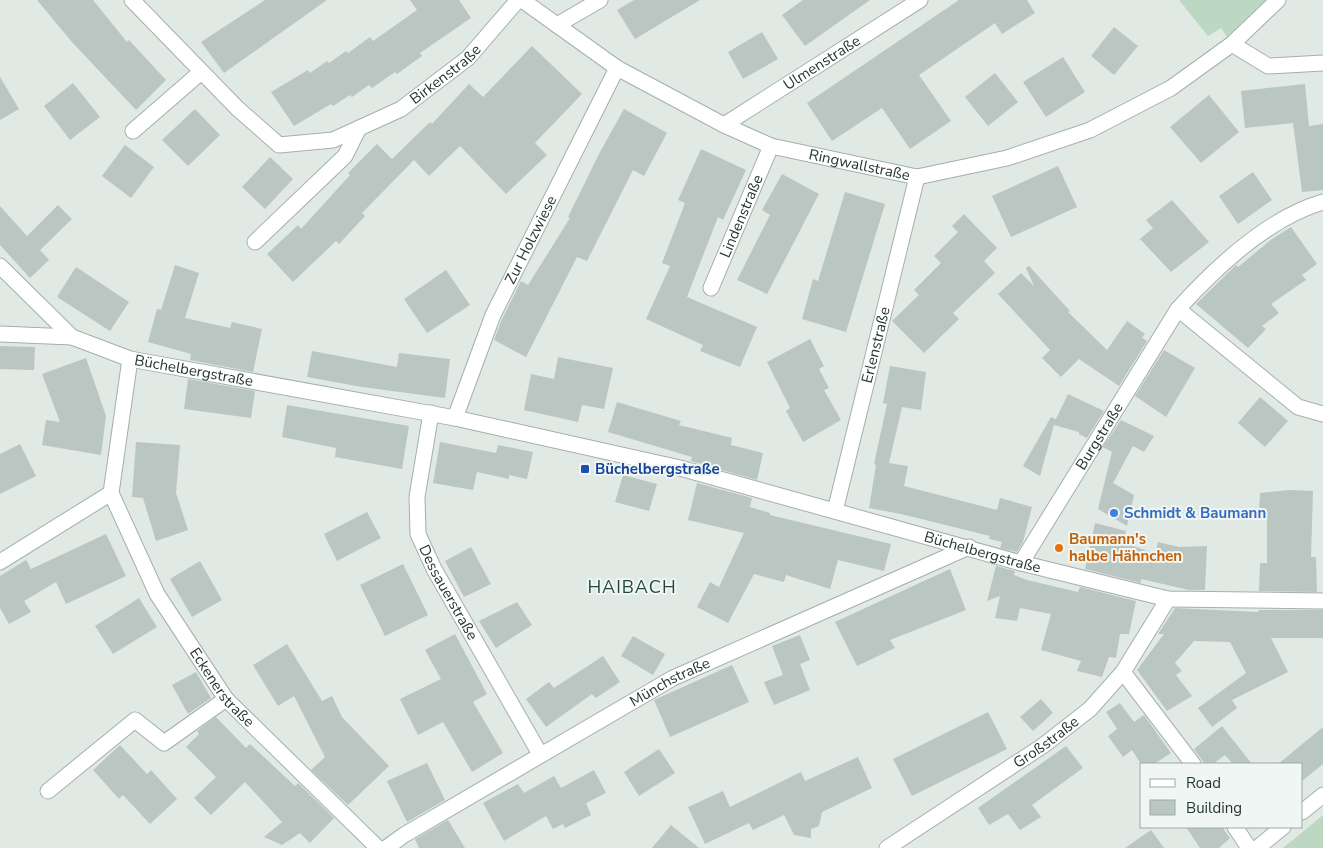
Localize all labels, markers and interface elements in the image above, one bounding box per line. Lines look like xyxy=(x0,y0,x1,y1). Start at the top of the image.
street label: Ulmenstraße xyxy=(779,31,864,95)
street label: Birkenstraße xyxy=(406,40,485,109)
street label: Ringwallstraße xyxy=(807,144,912,185)
street label: Lindenstraße xyxy=(715,172,768,261)
street label: Zur Holzwiese xyxy=(500,192,561,287)
street label: Erlenstraße xyxy=(857,305,895,385)
street label: Büchelbergstraße xyxy=(133,350,255,391)
street label: Burgstraße xyxy=(1071,399,1128,474)
place label: Büchelbergstraße xyxy=(595,459,720,479)
marker: Büchelbergstraße xyxy=(579,463,591,475)
place label: Schmidt & Baumann xyxy=(1124,503,1266,523)
marker: Schmidt & Baumann xyxy=(1108,507,1120,519)
street label: Büchelbergstraße xyxy=(922,527,1043,578)
place label: Baumann's halbe Hähnchen xyxy=(1069,529,1182,566)
street label: Dessauerstraße xyxy=(414,541,483,644)
marker: Baumann's halbe Hähnchen xyxy=(1053,542,1065,554)
district label: HAIBACH xyxy=(587,575,677,599)
street label: Eckenerstraße xyxy=(185,644,259,731)
street label: Münchstraße xyxy=(626,653,713,711)
street label: Großstraße xyxy=(1009,712,1083,773)
legend xyxy=(1140,763,1303,828)
text: Road xyxy=(1186,773,1221,793)
text: Building xyxy=(1186,798,1242,818)

